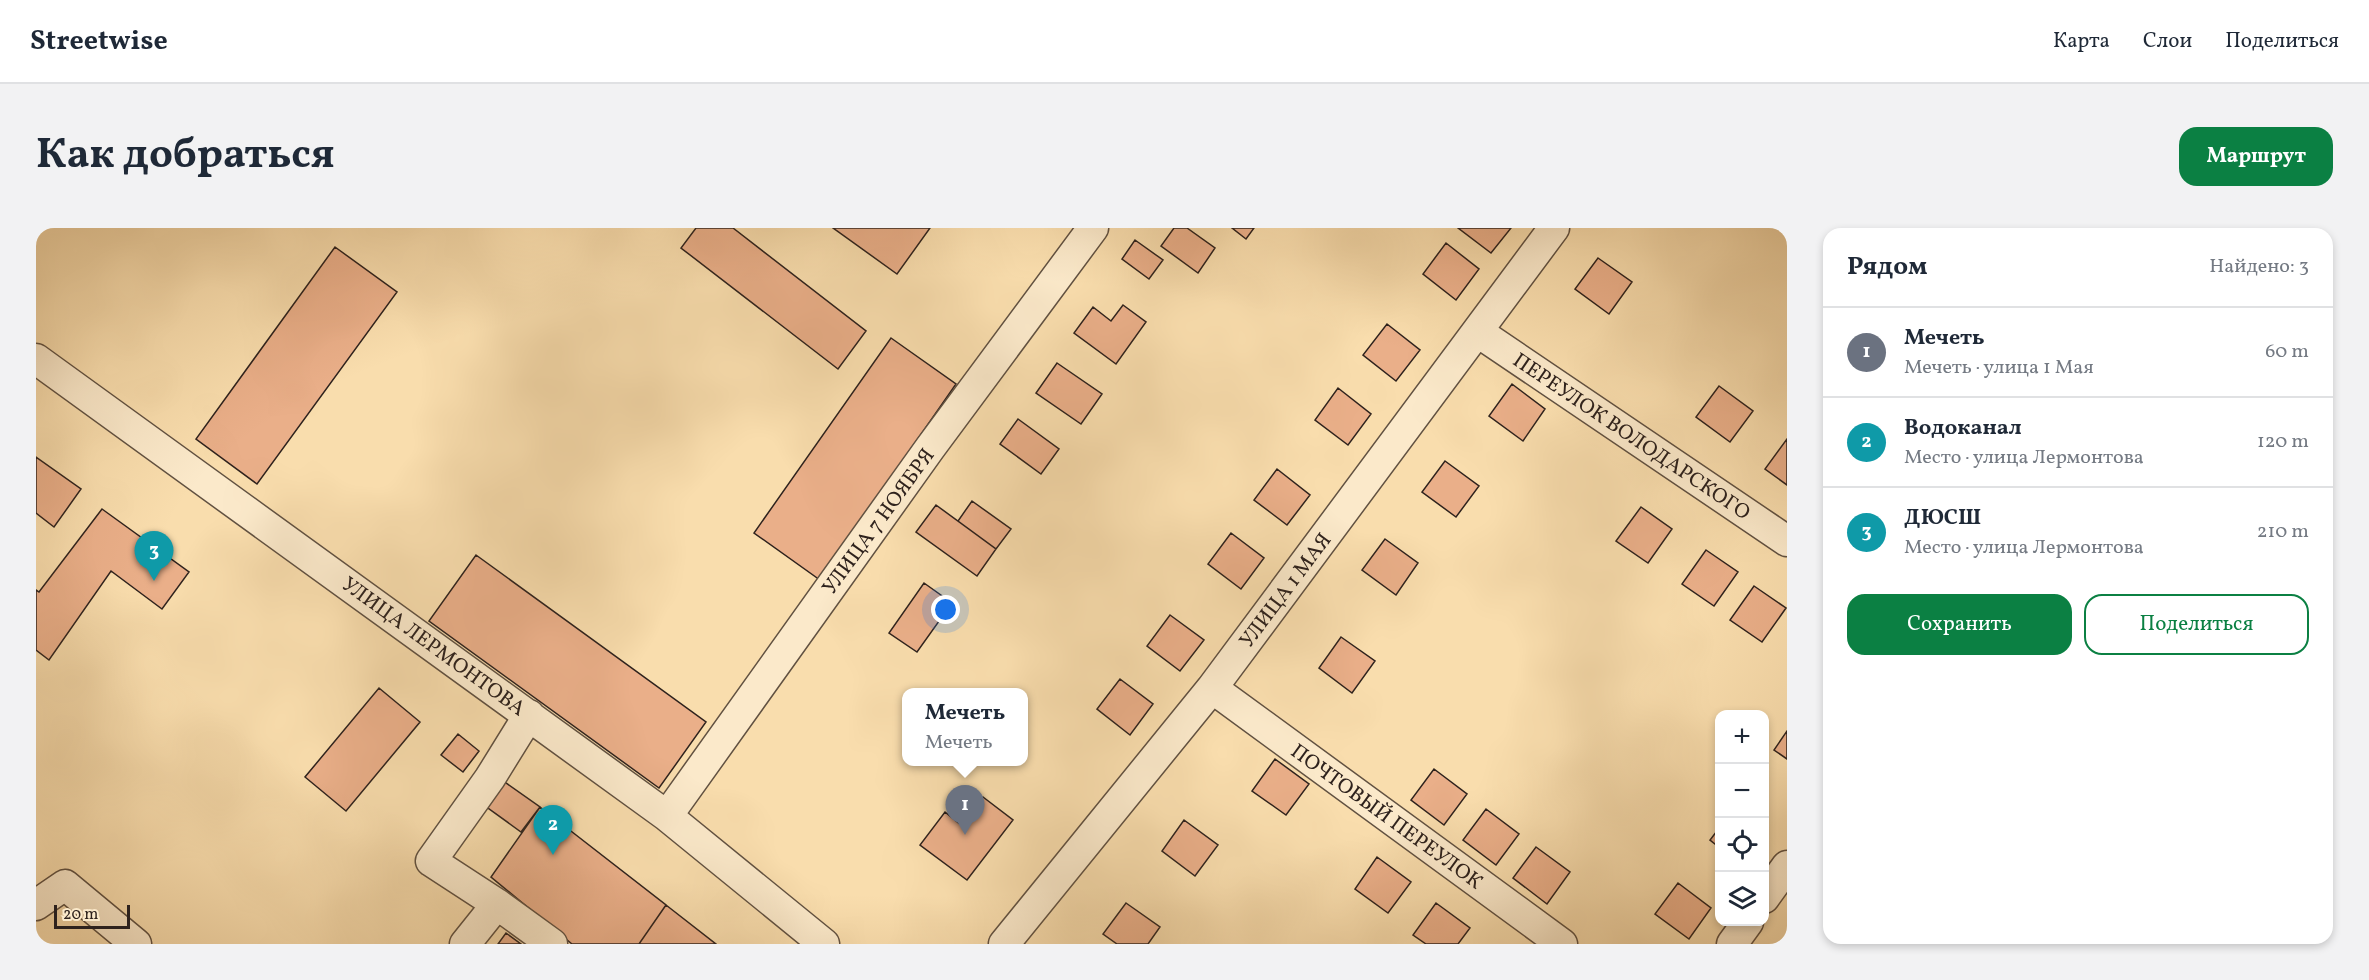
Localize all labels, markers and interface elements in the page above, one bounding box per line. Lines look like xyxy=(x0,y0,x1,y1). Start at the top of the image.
text: Streetwise xyxy=(30,22,168,61)
text: Карта xyxy=(2053,27,2110,56)
text: Слои xyxy=(2143,27,2192,56)
text: Поделиться xyxy=(2225,27,2339,56)
text: Как добраться xyxy=(36,127,335,186)
button: Маршрут xyxy=(2179,127,2333,186)
text: Рядом xyxy=(1847,249,1927,285)
text: Найдено: 3 xyxy=(2209,253,2309,281)
text: Мечеть xyxy=(1904,323,1985,354)
text: 1 xyxy=(1862,338,1871,366)
text: 60 m xyxy=(2265,338,2309,366)
street label: ПЕРЕУЛОК ВОЛОДАРСКОГО xyxy=(1507,347,1756,528)
text: Мечеть · улица 1 Мая xyxy=(1904,354,2094,382)
text: Водоканал xyxy=(1904,413,2022,444)
text: 2 xyxy=(1861,428,1872,456)
text: 120 m xyxy=(2257,428,2309,456)
street label: УЛИЦА 7 НОЯБРЯ xyxy=(816,443,942,601)
text: Место · улица Лермонтова xyxy=(1904,444,2144,472)
text: ДЮСШ xyxy=(1904,503,1981,534)
text: 3 xyxy=(1861,518,1872,546)
text: 210 m xyxy=(2257,518,2309,546)
street label: УЛИЦА 1 МАЯ xyxy=(1233,527,1339,654)
pin: 3 xyxy=(134,532,174,581)
text: Место · улица Лермонтова xyxy=(1904,534,2144,562)
street label: УЛИЦА ЛЕРМОНТОВА xyxy=(335,571,531,724)
button: Сохранить xyxy=(1847,594,2072,655)
button: Поделиться xyxy=(2084,594,2309,655)
your location xyxy=(931,595,960,624)
popup xyxy=(902,688,1028,766)
text: Мечеть xyxy=(925,698,1005,729)
map controls xyxy=(1715,710,1769,926)
button: + xyxy=(1715,710,1769,764)
text: Мечеть xyxy=(925,729,993,757)
street label: ПОЧТОВЫЙ ПЕРЕУЛОК xyxy=(1284,738,1488,897)
button: − xyxy=(1715,764,1769,818)
pin: 1 xyxy=(946,786,984,835)
pin: 2 xyxy=(534,806,572,855)
button: locate xyxy=(1715,818,1769,872)
button: layers xyxy=(1715,872,1769,926)
scale bar xyxy=(54,902,130,930)
text: 20 m xyxy=(63,904,98,926)

